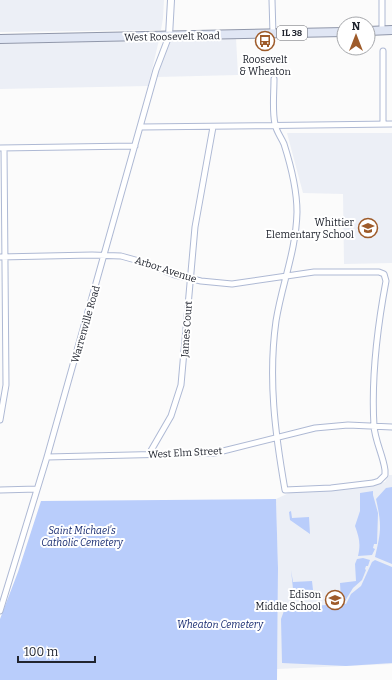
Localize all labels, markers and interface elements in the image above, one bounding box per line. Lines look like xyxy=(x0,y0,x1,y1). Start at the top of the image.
north arrow xyxy=(336,16,376,56)
text: N xyxy=(352,20,361,33)
road number: IL 38 xyxy=(277,26,307,40)
street label: West Roosevelt Road xyxy=(124,30,220,44)
bus stop icon: Roosevelt & Wheaton xyxy=(254,30,276,52)
place label: Roosevelt & Wheaton xyxy=(239,54,292,78)
place label: Whittier Elementary School xyxy=(266,217,355,241)
school or university icon: Whittier Elementary School xyxy=(357,217,379,239)
street label: Arbor Avenue xyxy=(133,254,198,286)
street label: Warrenville Road xyxy=(69,284,103,364)
street label: James Court xyxy=(179,300,195,359)
street label: West Elm Street xyxy=(148,445,223,461)
park label: Saint Michael's Catholic Cemetery xyxy=(41,525,124,549)
place label: Edison Middle School xyxy=(255,589,322,613)
school or university icon: Edison Middle School xyxy=(324,589,346,611)
park label: Wheaton Cemetery xyxy=(177,619,264,631)
scale bar xyxy=(18,638,95,664)
text: 100 m xyxy=(24,645,59,659)

